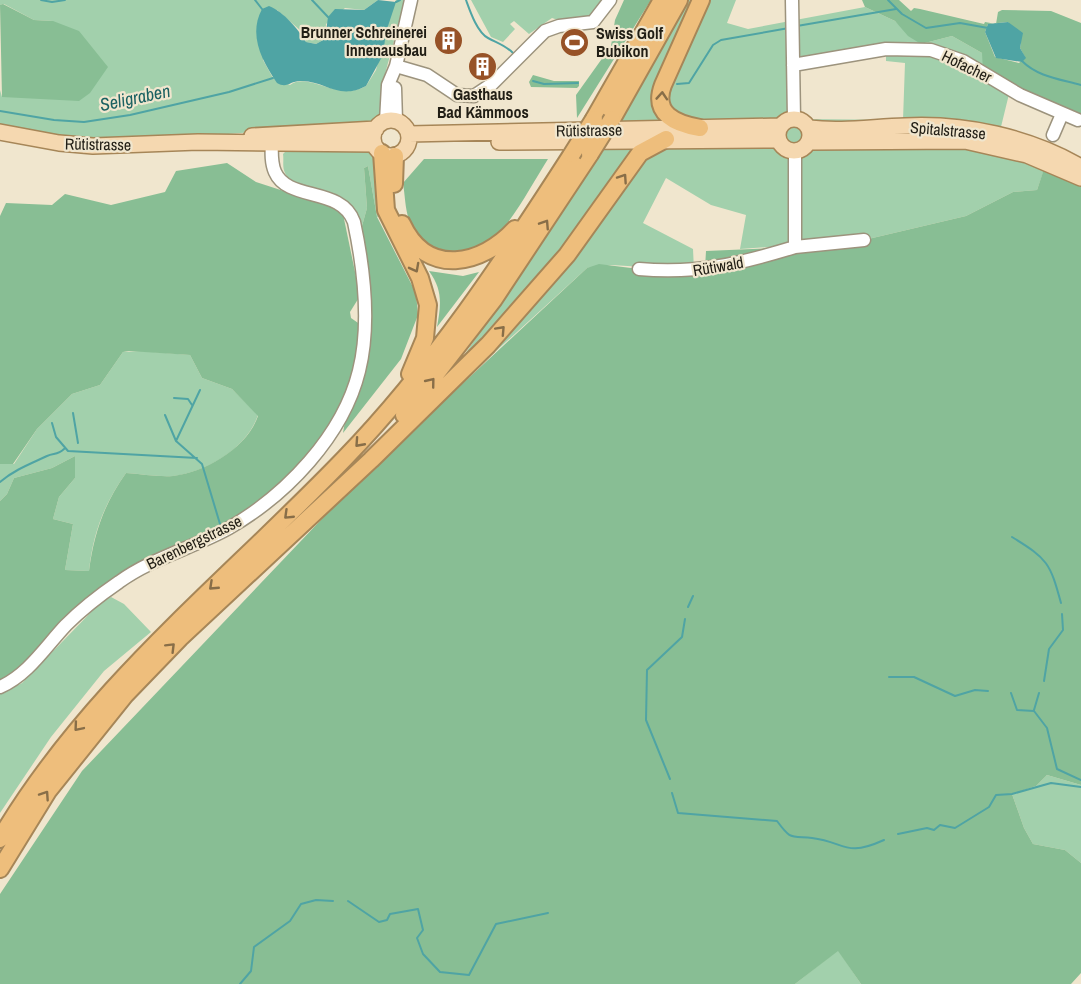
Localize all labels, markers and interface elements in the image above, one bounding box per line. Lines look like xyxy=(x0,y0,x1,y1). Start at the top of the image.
place label: Brunner Schreinerei Innenausbau xyxy=(301,21,427,61)
place label: Swiss Golf Bubikon xyxy=(596,22,664,62)
building icon: Brunner Schreinerei Innenausbau xyxy=(432,25,464,57)
sports icon: Swiss Golf Bubikon xyxy=(559,26,591,58)
street label: Hofacher xyxy=(938,44,996,88)
building icon: Gasthaus Bad Kämmoos xyxy=(467,50,499,82)
water label: Seligraben xyxy=(97,78,172,117)
place label: Gasthaus Bad Kämmoos xyxy=(437,83,529,123)
one-way arrow xyxy=(655,91,668,100)
street label: Spitalstrasse xyxy=(909,116,987,144)
street label: Rütistrasse xyxy=(556,118,622,142)
street label: Rütistrasse xyxy=(65,132,131,156)
one-way arrow xyxy=(615,173,626,184)
one-way arrow xyxy=(537,220,549,230)
street label: Rütiwald xyxy=(691,251,745,281)
one-way arrow xyxy=(408,262,419,272)
one-way arrow xyxy=(494,326,505,337)
one-way arrow xyxy=(423,378,434,389)
one-way arrow xyxy=(355,437,366,447)
one-way arrow xyxy=(284,508,295,519)
street label: Barenbergstrasse xyxy=(143,509,245,575)
one-way arrow xyxy=(209,579,219,590)
one-way arrow xyxy=(164,643,175,654)
one-way arrow xyxy=(74,720,85,731)
one-way arrow xyxy=(38,791,50,801)

